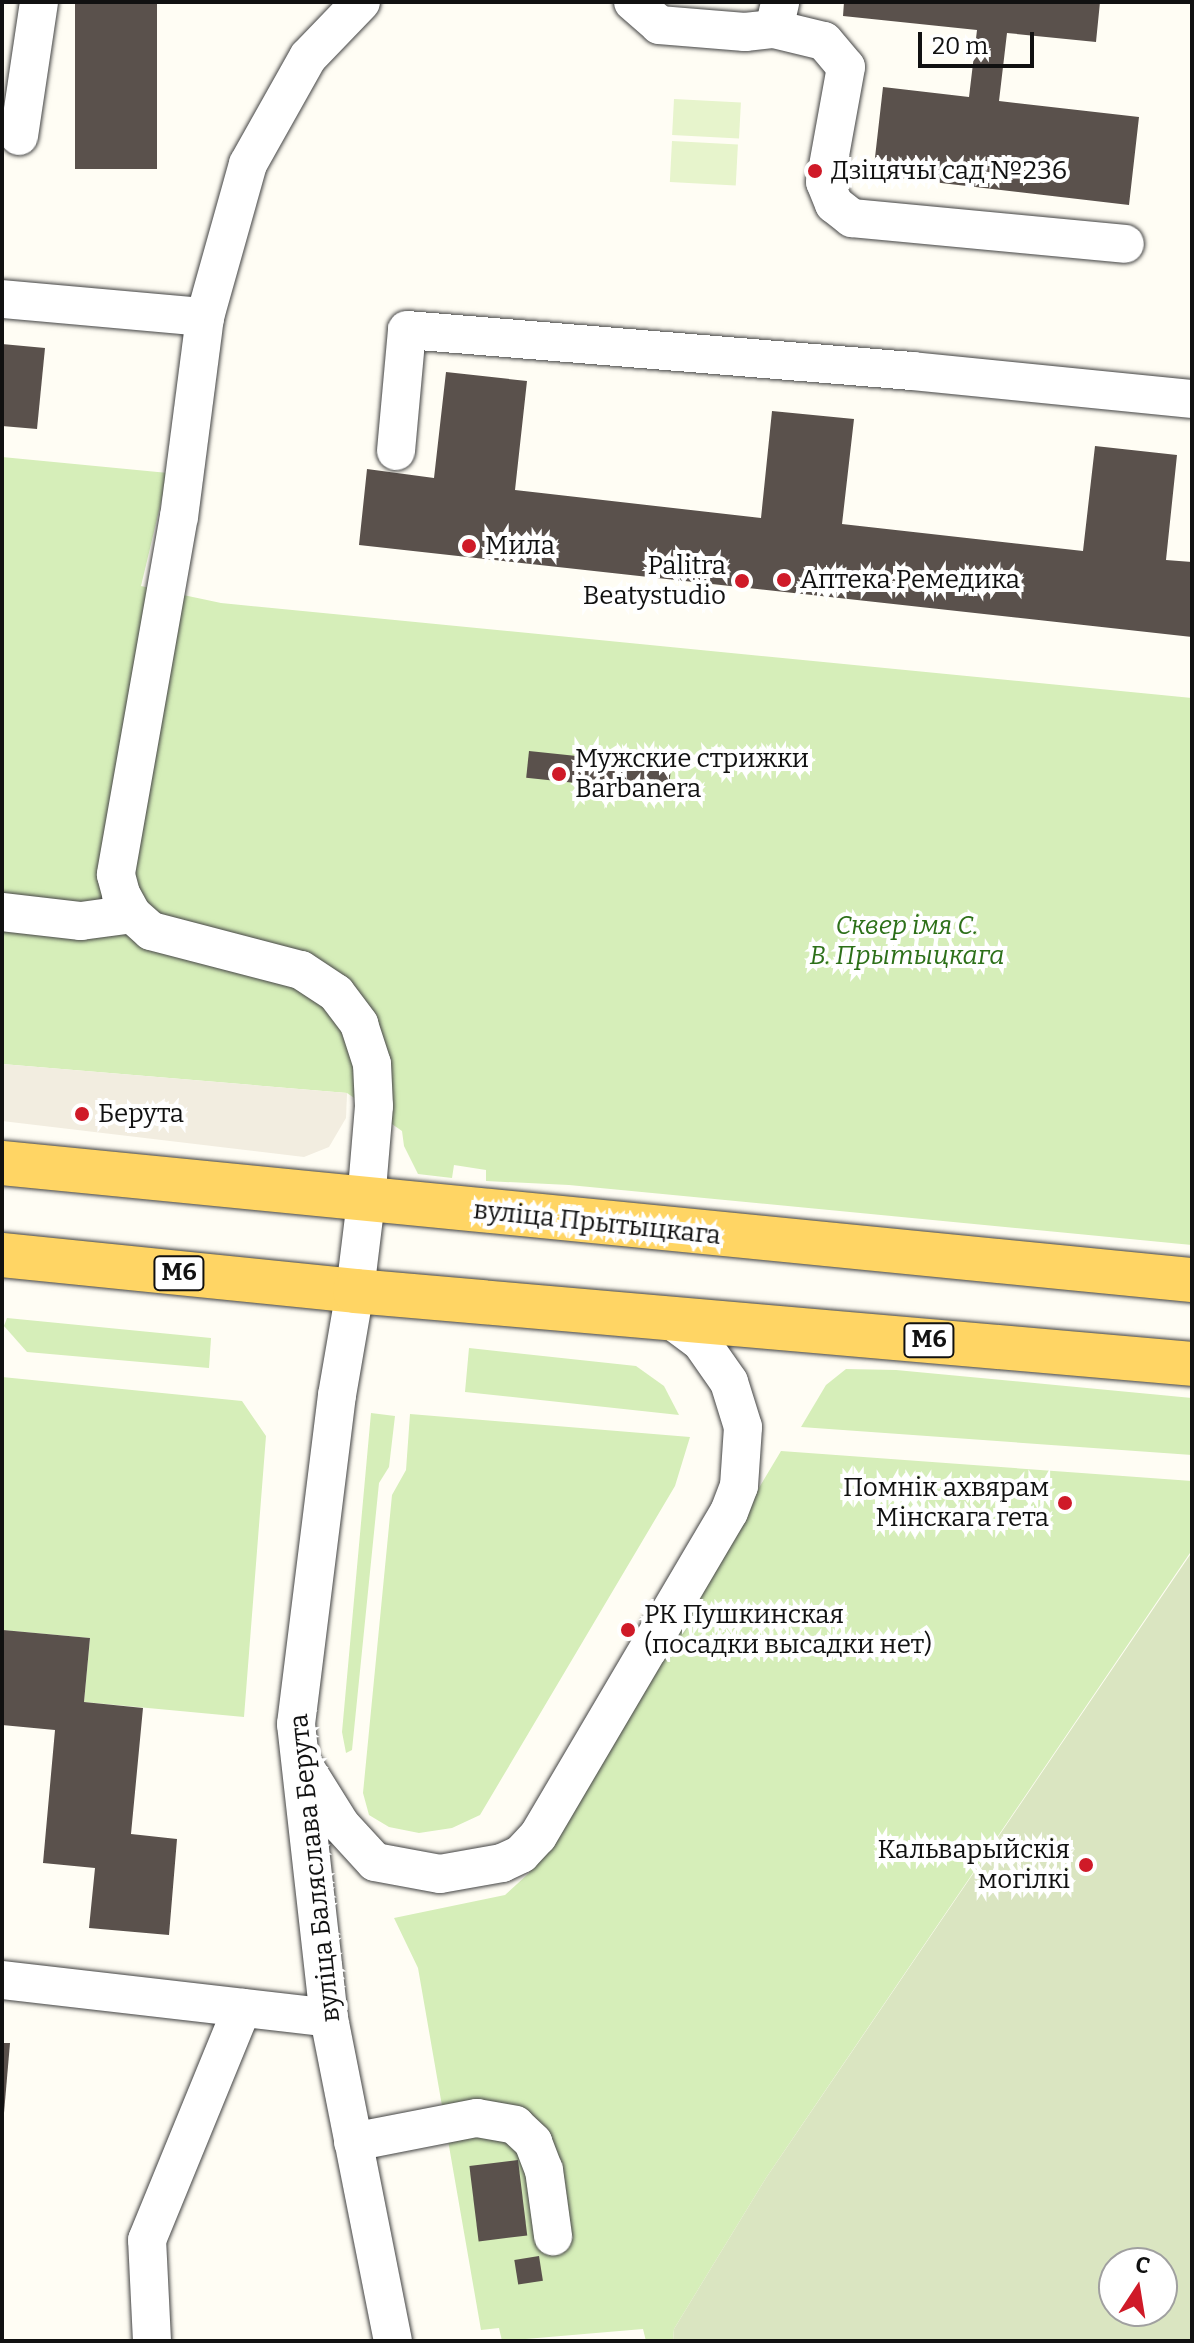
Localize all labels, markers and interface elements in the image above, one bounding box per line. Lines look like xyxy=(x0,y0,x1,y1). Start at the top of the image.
scale bar xyxy=(922,16,1038,66)
text: 20 m xyxy=(932,32,988,60)
place label: Дзіцячы сад №236 xyxy=(831,155,1067,187)
marker: Дзіцячы сад №236 xyxy=(806,162,824,180)
place label: Мила xyxy=(485,530,555,562)
marker: Мила xyxy=(460,537,478,555)
place label: Palitra Beatystudio xyxy=(583,550,726,612)
place label: Аптека Ремедика xyxy=(800,564,1020,596)
marker: Аптека Ремедика xyxy=(775,571,793,589)
marker: Palitra Beatystudio xyxy=(733,572,751,590)
place label: Мужские стрижки Barbanera xyxy=(575,743,809,804)
marker: Мужские стрижки Barbanera xyxy=(550,765,568,783)
park label: Сквер імя С. В. Прытыцкага xyxy=(809,910,1005,972)
place label: Берута xyxy=(98,1098,184,1130)
marker: Берута xyxy=(73,1105,91,1123)
street label: вуліца Прытыцкага xyxy=(472,1195,722,1251)
road number: М6 xyxy=(153,1253,205,1293)
road number: М6 xyxy=(903,1320,955,1360)
place label: Помнік ахвярам Мінскага гета xyxy=(843,1472,1049,1534)
marker: Помнік ахвярам Мінскага гета xyxy=(1056,1494,1074,1512)
place label: РК Пушкинская (посадки высадки нет) xyxy=(644,1599,932,1660)
marker: РК Пушкинская (посадки высадки нет) xyxy=(619,1621,637,1639)
street label: вуліца Баляслава Берута xyxy=(283,1712,347,2024)
place label: Кальварыйскія могілкі xyxy=(877,1834,1070,1896)
marker: Кальварыйскія могілкі xyxy=(1077,1856,1095,1874)
north arrow xyxy=(1098,2247,1178,2327)
text: С xyxy=(1133,2250,1152,2280)

